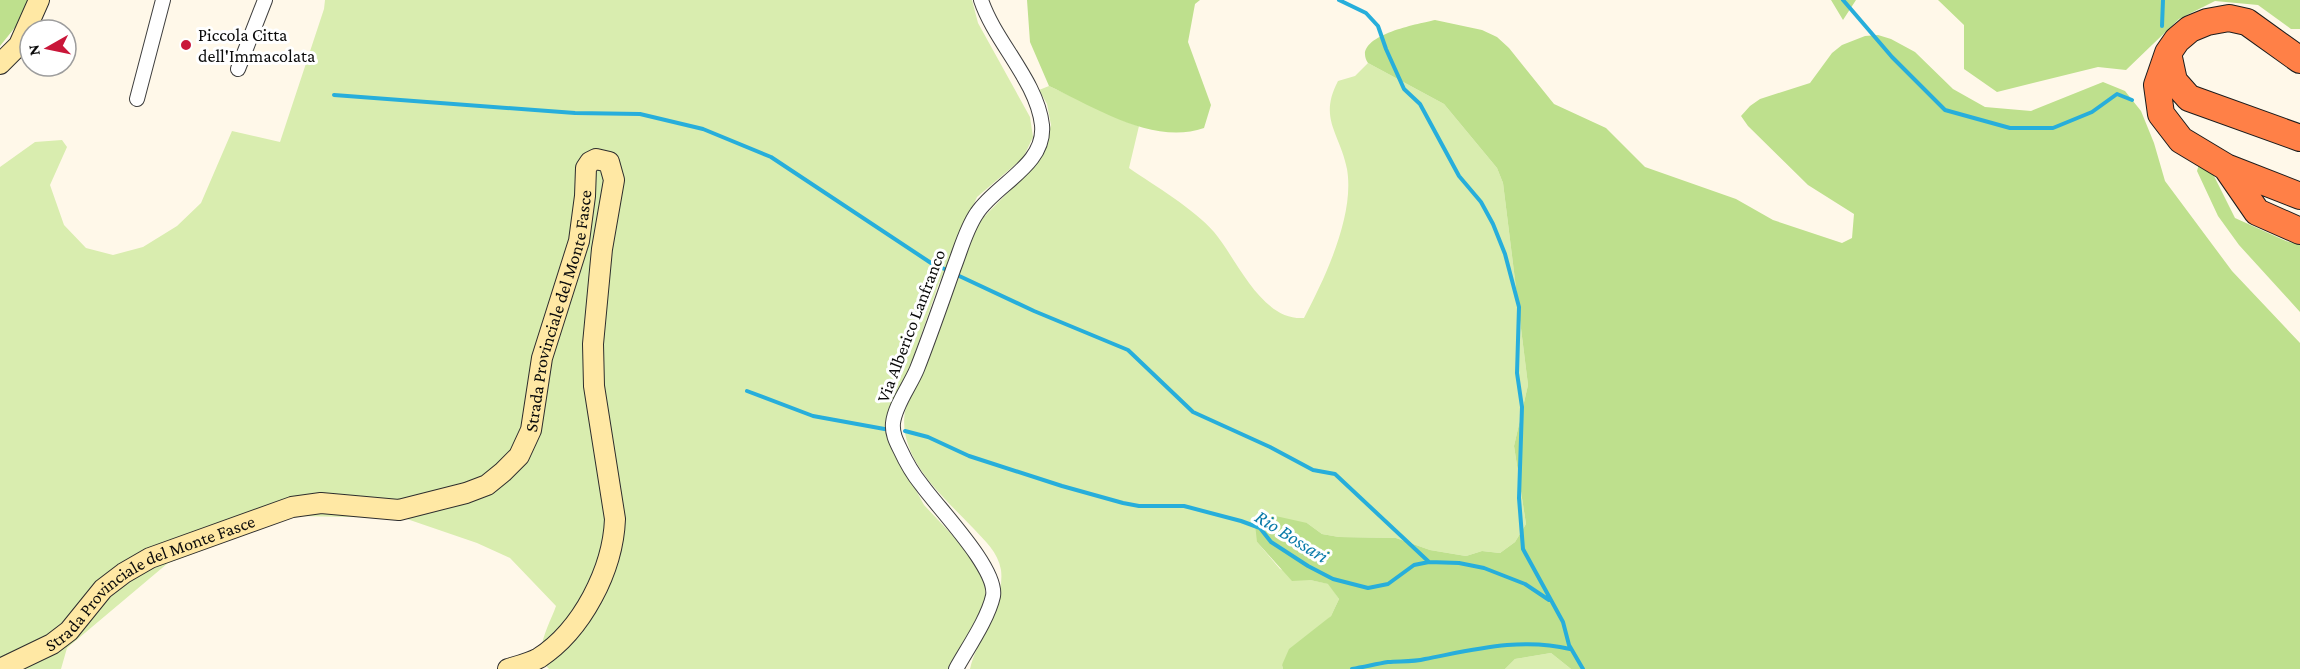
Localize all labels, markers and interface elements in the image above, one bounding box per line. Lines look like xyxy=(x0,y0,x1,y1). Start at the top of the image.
north arrow xyxy=(18,18,78,78)
place label: Piccola Citta dell'Immacolata xyxy=(198,25,315,66)
marker: Piccola Citta dell'Immacolata xyxy=(179,38,193,52)
text: N xyxy=(24,43,43,57)
street label: Strada Provinciale del Monte Fasce xyxy=(521,190,595,433)
street label: Via Alberico Lanfranco xyxy=(873,247,949,405)
water label: Rio Bossari xyxy=(1251,505,1333,567)
street label: Strada Provinciale del Monte Fasce xyxy=(42,511,258,656)

